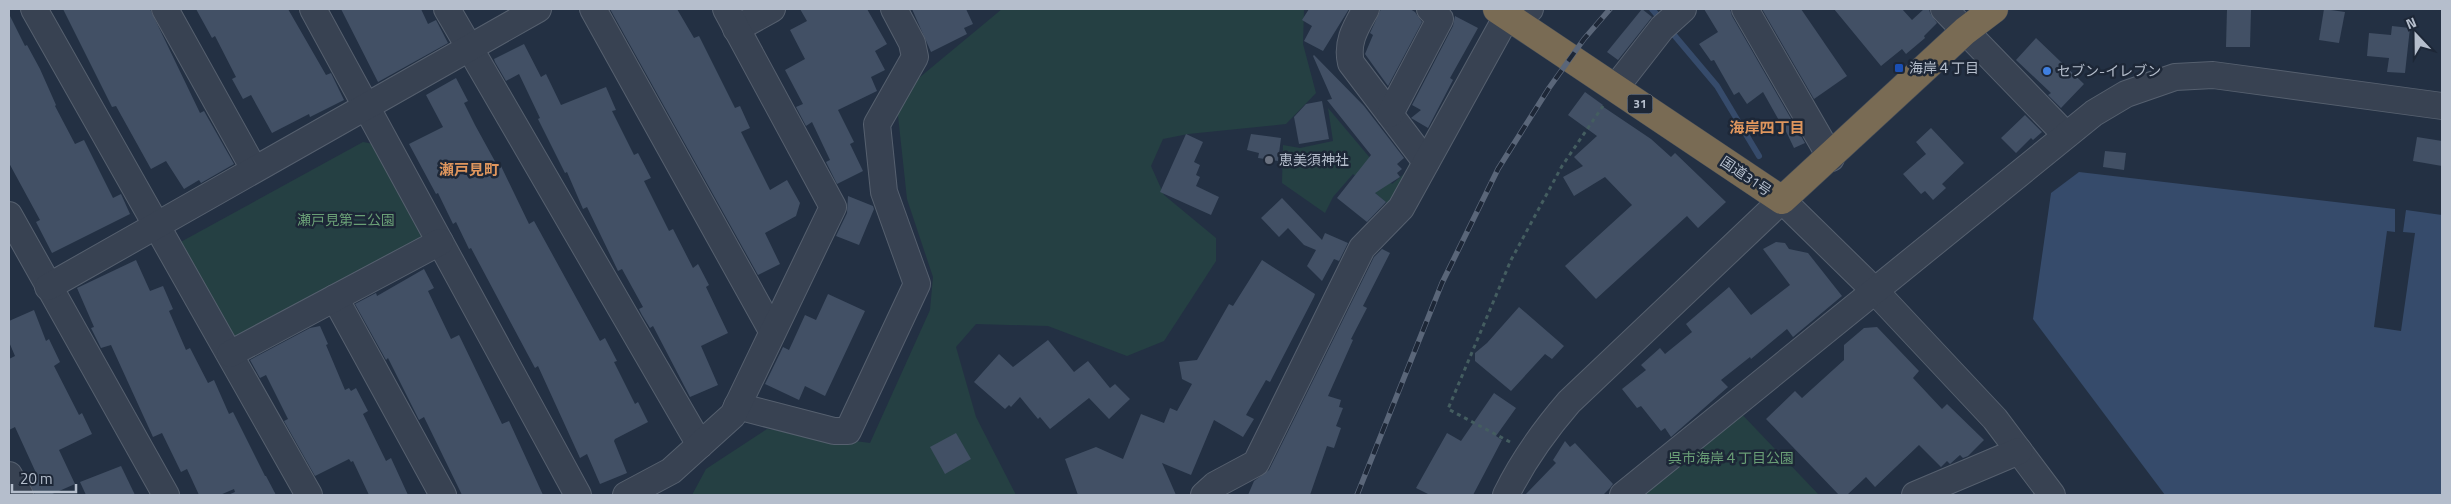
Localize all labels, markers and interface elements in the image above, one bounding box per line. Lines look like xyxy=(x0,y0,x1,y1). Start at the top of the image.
north arrow xyxy=(2391,10,2441,60)
text: N xyxy=(2403,11,2419,34)
place label: 海岸４丁目 xyxy=(1909,57,1979,78)
place label: セブン-イレブン xyxy=(2057,60,2161,81)
marker: 海岸４丁目 xyxy=(1893,62,1905,74)
marker: セブン-イレブン xyxy=(2041,65,2053,77)
road number: 31 xyxy=(1628,95,1652,114)
district label: 海岸四丁目 xyxy=(1729,116,1805,139)
place label: 恵美須神社 xyxy=(1279,149,1349,170)
street label: 国道31号 xyxy=(1716,151,1776,200)
marker: 恵美須神社 xyxy=(1263,154,1275,166)
district label: 瀬戸見町 xyxy=(439,158,499,181)
park label: 瀬戸見第二公園 xyxy=(297,209,395,230)
park label: 呉市海岸４丁目公園 xyxy=(1668,447,1794,468)
scale bar xyxy=(12,462,76,494)
text: 20 m xyxy=(20,467,53,490)

